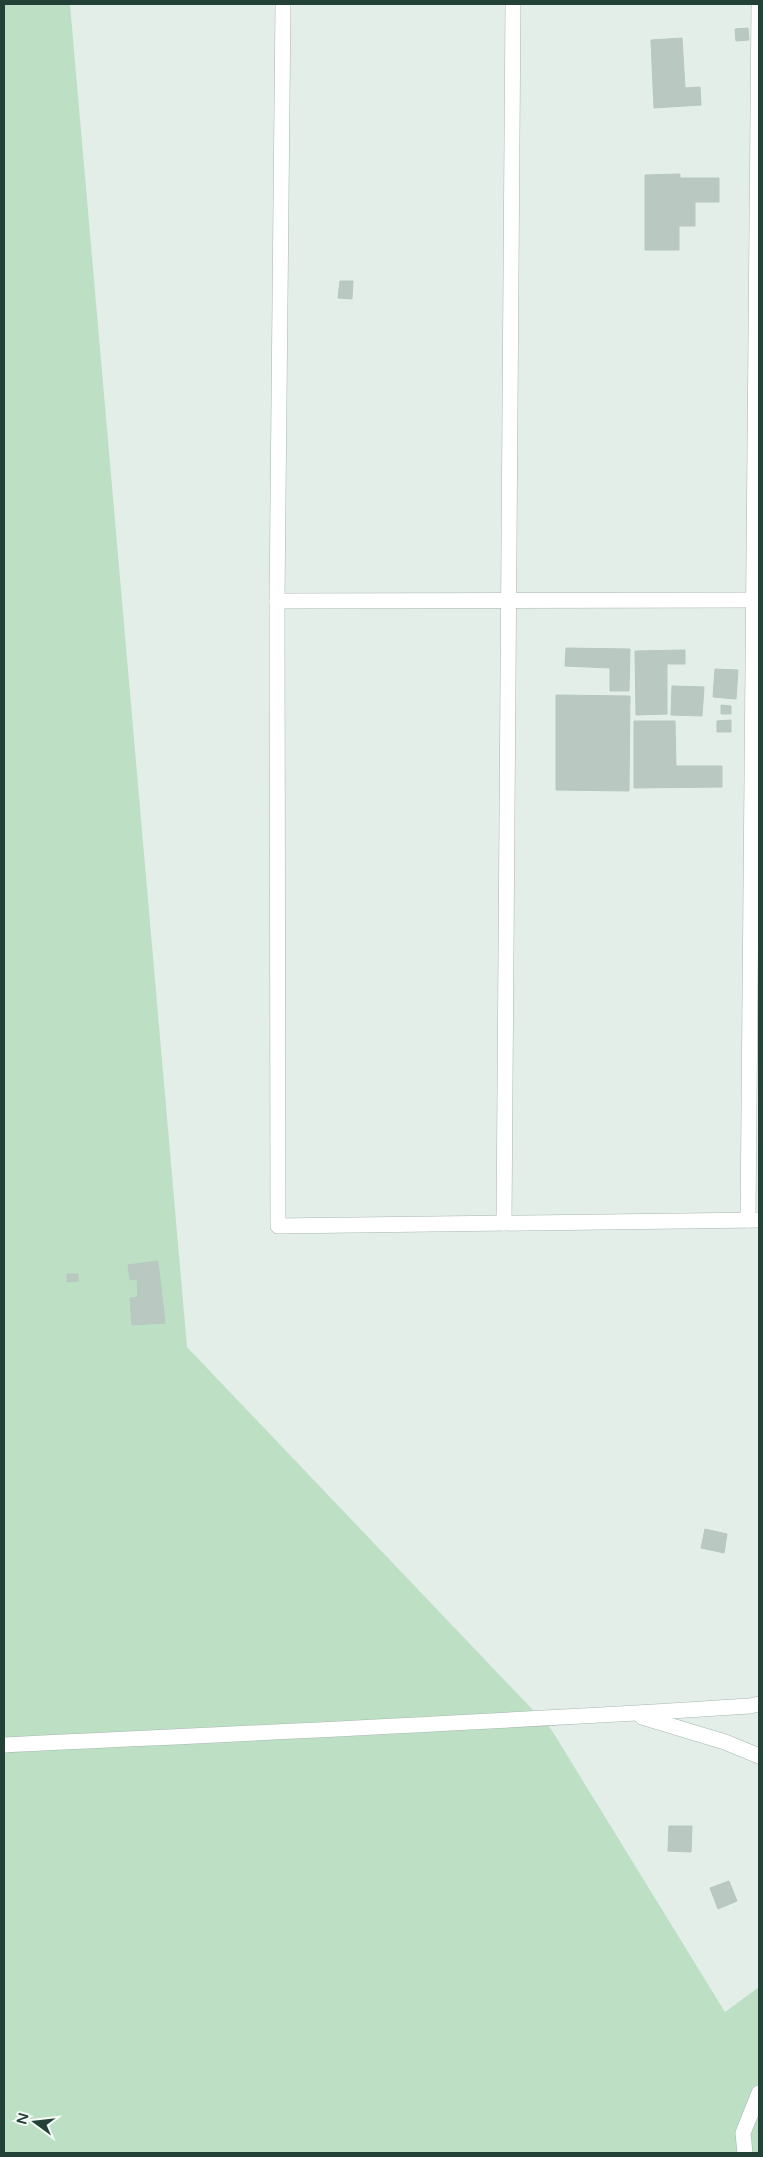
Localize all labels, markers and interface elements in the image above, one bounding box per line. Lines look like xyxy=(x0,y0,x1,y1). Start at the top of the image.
north arrow xyxy=(10,2097,60,2147)
text: N xyxy=(13,2111,33,2126)

